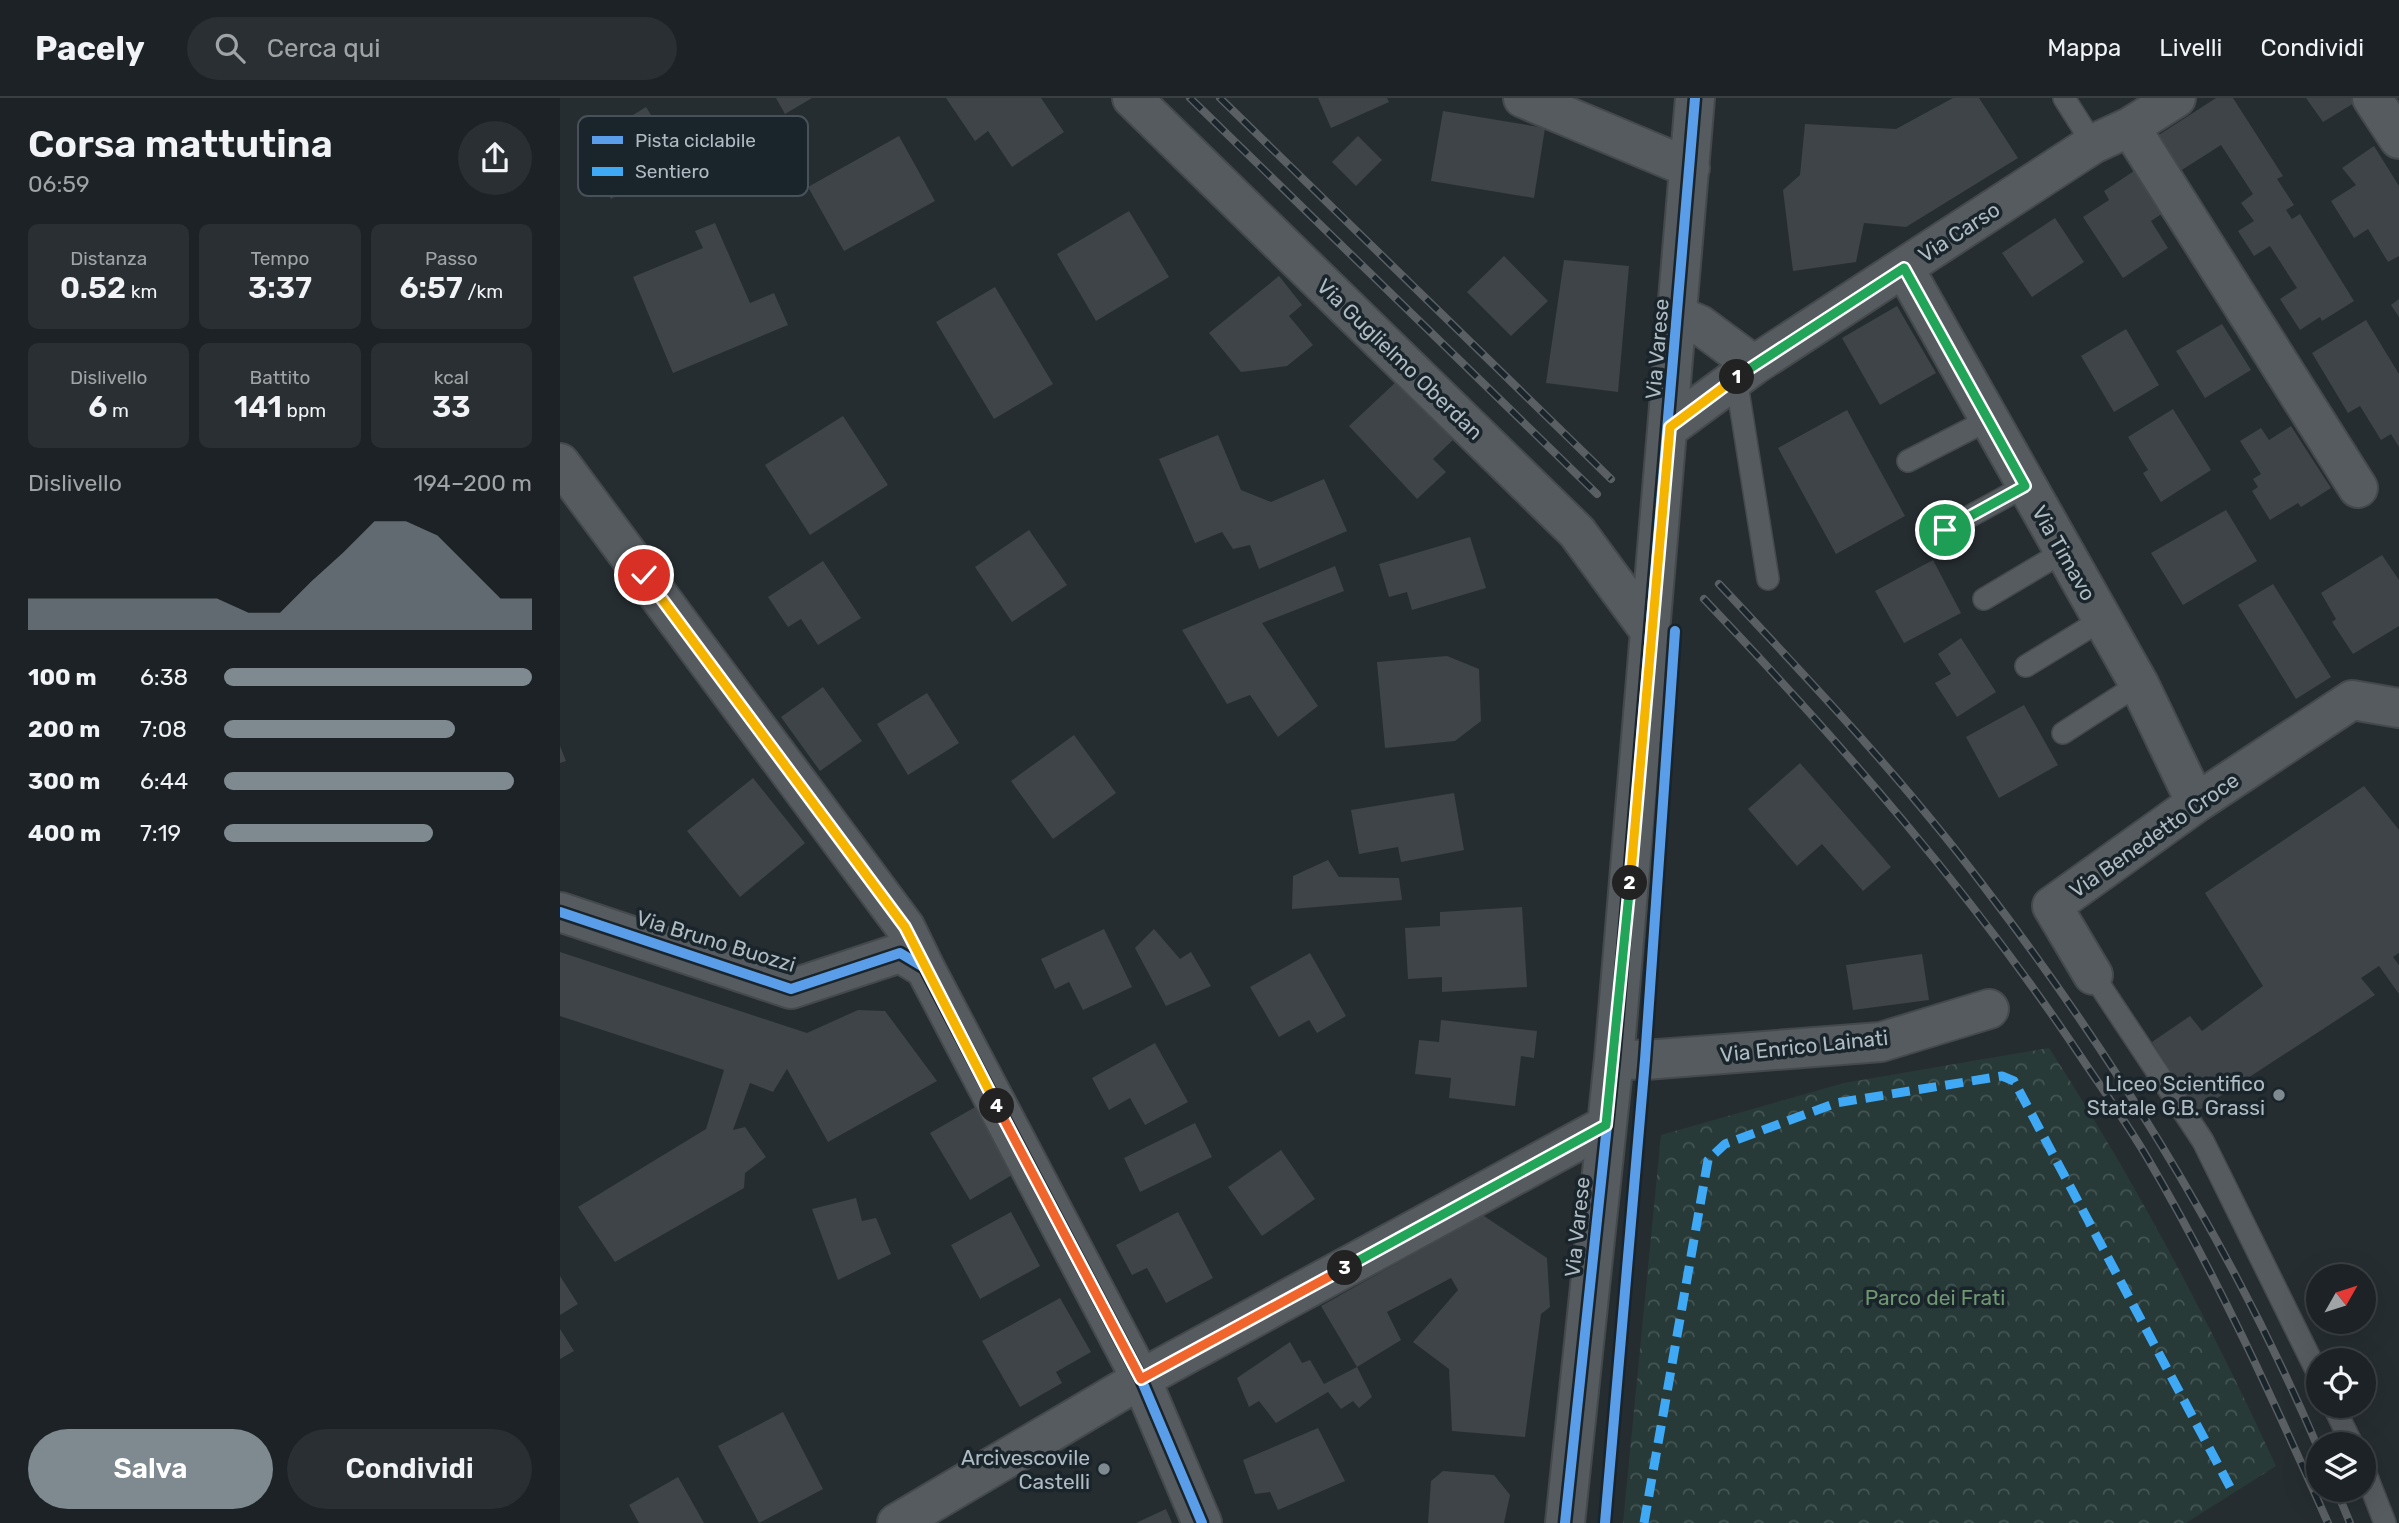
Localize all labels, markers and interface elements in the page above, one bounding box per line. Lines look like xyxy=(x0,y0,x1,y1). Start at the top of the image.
search box xyxy=(187,17,677,80)
text: Pacely xyxy=(35,29,145,68)
icon: search xyxy=(211,29,249,67)
text: Cerca qui xyxy=(267,33,381,64)
text: Mappa xyxy=(2047,34,2121,62)
text: Livelli xyxy=(2159,34,2222,62)
text: Condividi xyxy=(2260,34,2364,62)
legend xyxy=(578,116,808,196)
text: Corsa mattutina xyxy=(28,121,333,167)
button: share xyxy=(458,121,532,195)
text: Pista ciclabile xyxy=(635,129,756,152)
text: Sentiero xyxy=(635,160,709,183)
text: 06:59 xyxy=(28,170,90,198)
street label: Via Carso xyxy=(1914,197,2004,267)
text: Distanza xyxy=(70,247,147,270)
text: Tempo xyxy=(251,247,309,270)
text: Passo xyxy=(425,247,478,270)
text: 0.52 xyxy=(60,270,126,306)
text: 3:37 xyxy=(248,270,312,306)
text: 6:57 xyxy=(399,270,463,306)
street label: Via Guglielmo Oberdan xyxy=(1312,273,1488,445)
text: km xyxy=(126,280,157,303)
text: /km xyxy=(463,280,503,303)
street label: Via Varese xyxy=(1640,298,1674,400)
pin: 1 xyxy=(1720,360,1754,394)
text: 1 xyxy=(1732,365,1741,388)
text: Dislivello xyxy=(70,366,147,389)
text: Battito xyxy=(250,366,310,389)
text: kcal xyxy=(434,366,469,389)
text: 6 xyxy=(88,389,107,425)
text: 141 xyxy=(234,389,282,425)
text: 33 xyxy=(432,389,471,425)
text: m xyxy=(107,399,129,422)
text: bpm xyxy=(282,399,326,422)
text: Dislivello xyxy=(28,469,122,497)
text: 194–200 m xyxy=(413,469,532,497)
pin xyxy=(1915,500,1975,560)
street label: Via Timavo xyxy=(2027,501,2101,605)
icon: arrive xyxy=(1926,511,1964,549)
pin xyxy=(614,545,674,605)
icon: check xyxy=(625,556,663,594)
text: 100 m xyxy=(28,663,97,691)
text: 6:38 xyxy=(140,663,188,691)
text: 200 m xyxy=(28,715,100,743)
text: 7:08 xyxy=(140,715,187,743)
text: 300 m xyxy=(28,767,100,795)
text: 6:44 xyxy=(140,767,188,795)
street label: Via Benedetto Croce xyxy=(2065,767,2243,903)
text: 400 m xyxy=(28,819,101,847)
text: 7:19 xyxy=(140,819,181,847)
pin: 2 xyxy=(1612,866,1648,900)
text: 2 xyxy=(1623,871,1636,894)
street label: Via Bruno Buozzi xyxy=(633,905,799,977)
street label: Via Enrico Lainati xyxy=(1719,1025,1889,1067)
place label: Liceo Scientifico Statale G.B. Grassi xyxy=(2087,1071,2265,1120)
marker: Liceo Scientifico Statale G.B. Grassi xyxy=(2271,1087,2287,1103)
pin: 4 xyxy=(980,1088,1014,1124)
text: 4 xyxy=(990,1094,1003,1117)
street label: Via Varese xyxy=(1559,1175,1595,1279)
pin: 3 xyxy=(1328,1250,1362,1286)
text: 3 xyxy=(1338,1256,1351,1279)
north arrow xyxy=(2306,1264,2376,1334)
map controls xyxy=(2306,1264,2376,1502)
park label: Parco dei Frati xyxy=(1865,1285,2005,1310)
button: locate xyxy=(2306,1348,2376,1418)
button: Salva xyxy=(28,1429,273,1509)
button: Condividi xyxy=(287,1429,532,1509)
button: layers xyxy=(2306,1432,2376,1502)
place label: Arcivescovile Castelli xyxy=(961,1445,1090,1494)
marker: Arcivescovile Castelli xyxy=(1096,1461,1112,1477)

